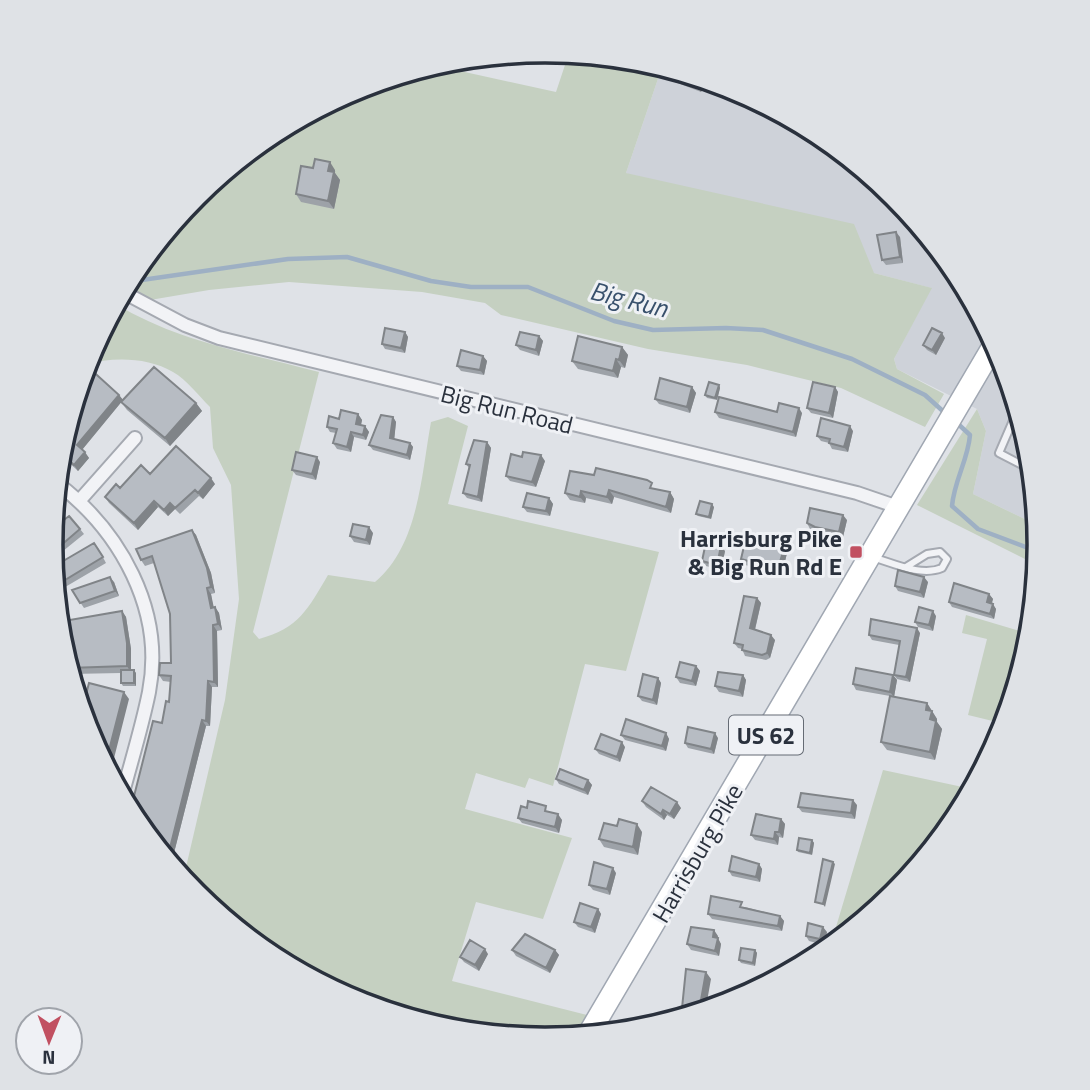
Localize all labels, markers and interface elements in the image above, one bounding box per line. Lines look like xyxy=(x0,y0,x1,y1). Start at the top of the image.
water label: Big Run xyxy=(586,271,673,328)
street label: Big Run Road xyxy=(437,375,577,443)
place label: Harrisburg Pike & Big Run Rd E xyxy=(680,520,842,584)
marker: Harrisburg Pike & Big Run Rd E xyxy=(848,544,864,560)
road number: US 62 xyxy=(729,716,803,754)
street label: Harrisburg Pike xyxy=(643,777,751,929)
north arrow xyxy=(14,1006,84,1076)
text: N xyxy=(42,1044,56,1073)

